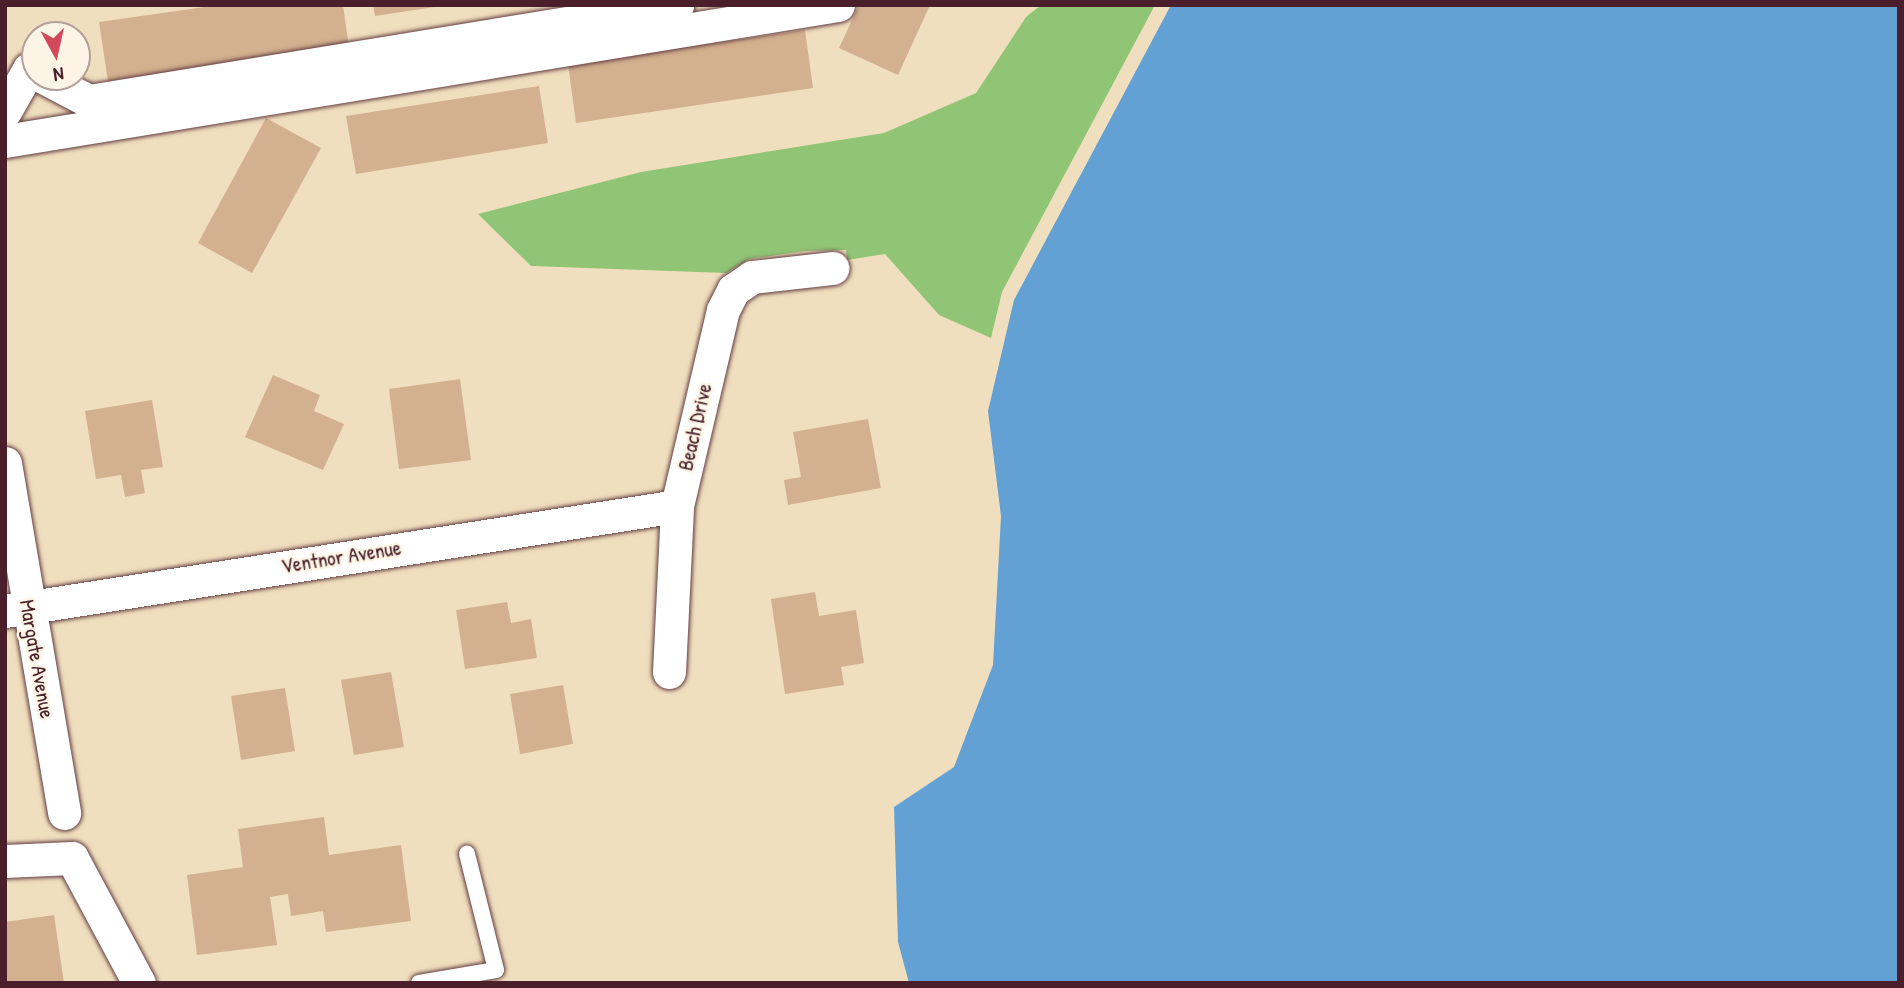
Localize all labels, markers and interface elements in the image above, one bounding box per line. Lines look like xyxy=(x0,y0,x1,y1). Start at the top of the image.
north arrow xyxy=(21,21,91,91)
text: N xyxy=(52,61,65,88)
street label: Beach Drive xyxy=(673,381,717,473)
street label: Ventnor Avenue xyxy=(279,535,403,579)
street label: Margate Avenue xyxy=(14,598,60,720)

